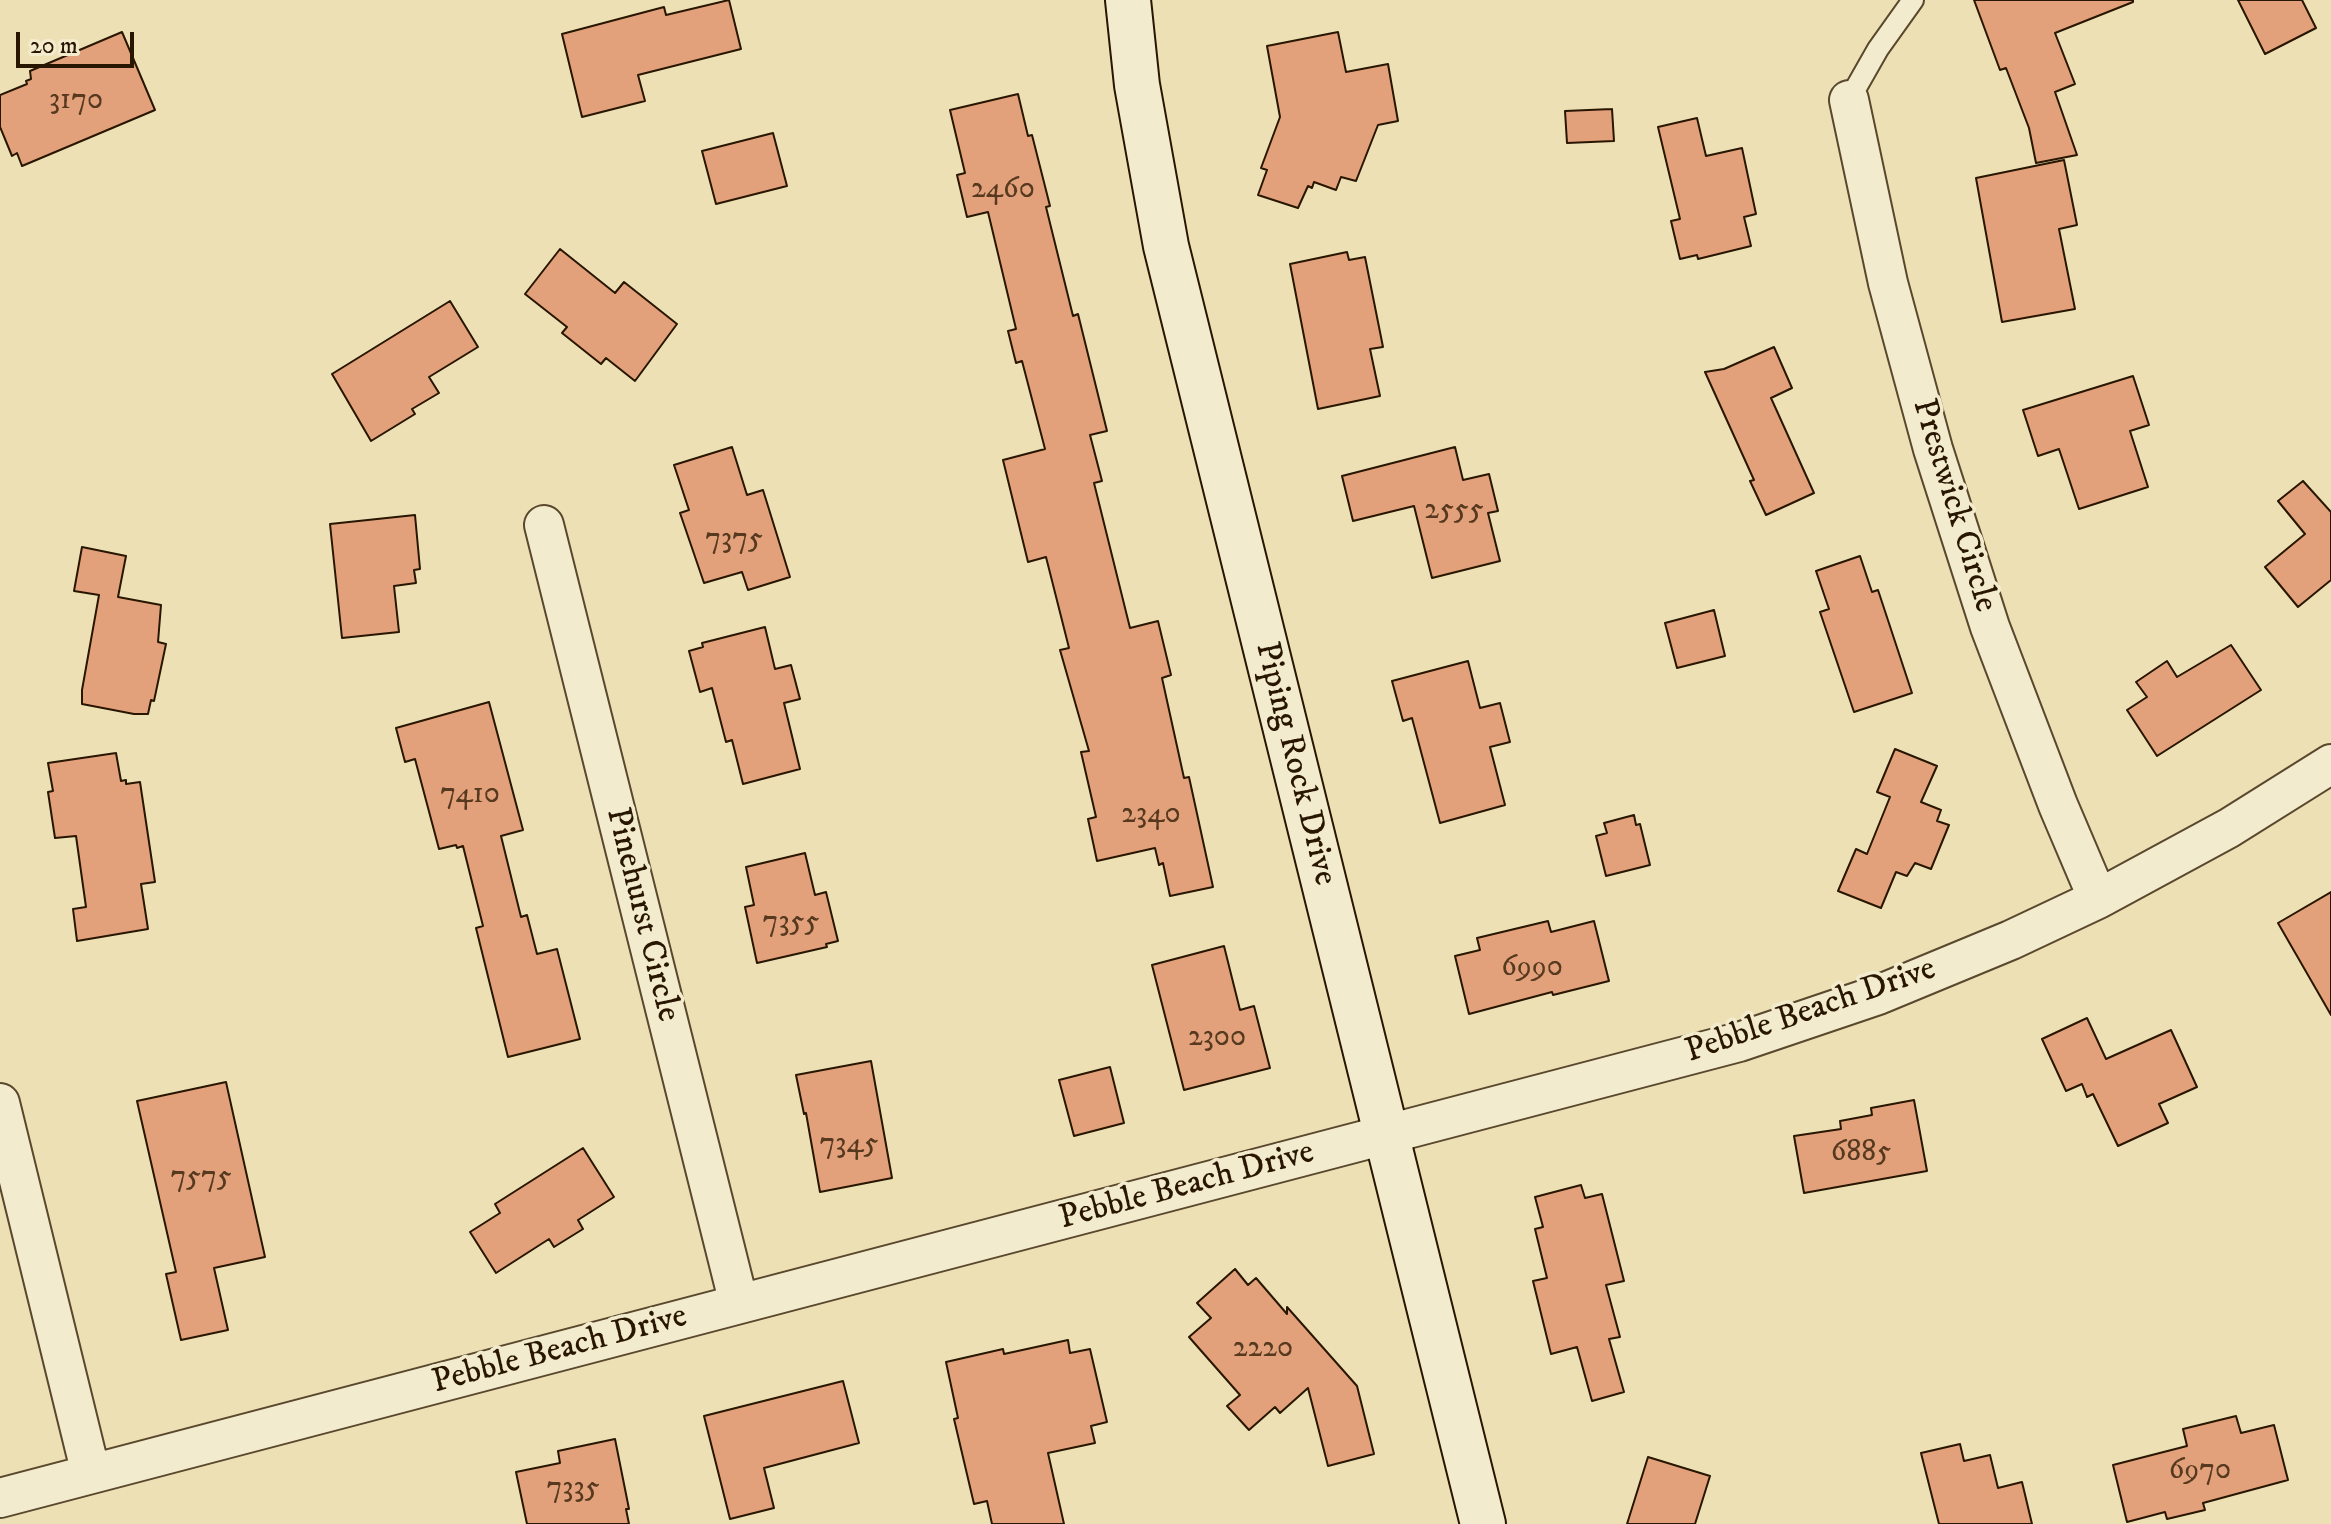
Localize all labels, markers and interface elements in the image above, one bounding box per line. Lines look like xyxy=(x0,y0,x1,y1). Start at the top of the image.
scale bar xyxy=(20,16,138,66)
text: 20 m xyxy=(30,31,78,61)
house number: 3170 xyxy=(49,84,103,120)
house number: 2460 xyxy=(971,173,1035,209)
street label: Prestwick Circle xyxy=(1901,395,2005,617)
house number: 2555 xyxy=(1424,494,1484,530)
house number: 7375 xyxy=(705,523,763,559)
street label: Piping Rock Drive xyxy=(1244,638,1344,890)
house number: 7410 xyxy=(440,778,500,814)
house number: 2340 xyxy=(1121,798,1181,834)
street label: Pinehurst Circle xyxy=(595,804,687,1026)
house number: 7355 xyxy=(763,906,819,942)
street label: Pebble Beach Drive xyxy=(1680,950,1942,1074)
house number: 6990 xyxy=(1501,951,1563,987)
house number: 2300 xyxy=(1188,1021,1246,1057)
house number: 7345 xyxy=(820,1128,878,1164)
street label: Pebble Beach Drive xyxy=(1055,1133,1319,1241)
house number: 6885 xyxy=(1831,1136,1891,1172)
house number: 7575 xyxy=(170,1161,232,1197)
street label: Pebble Beach Drive xyxy=(428,1297,692,1405)
house number: 2220 xyxy=(1233,1332,1293,1368)
house number: 6970 xyxy=(2169,1454,2231,1490)
house number: 7335 xyxy=(546,1472,600,1508)

